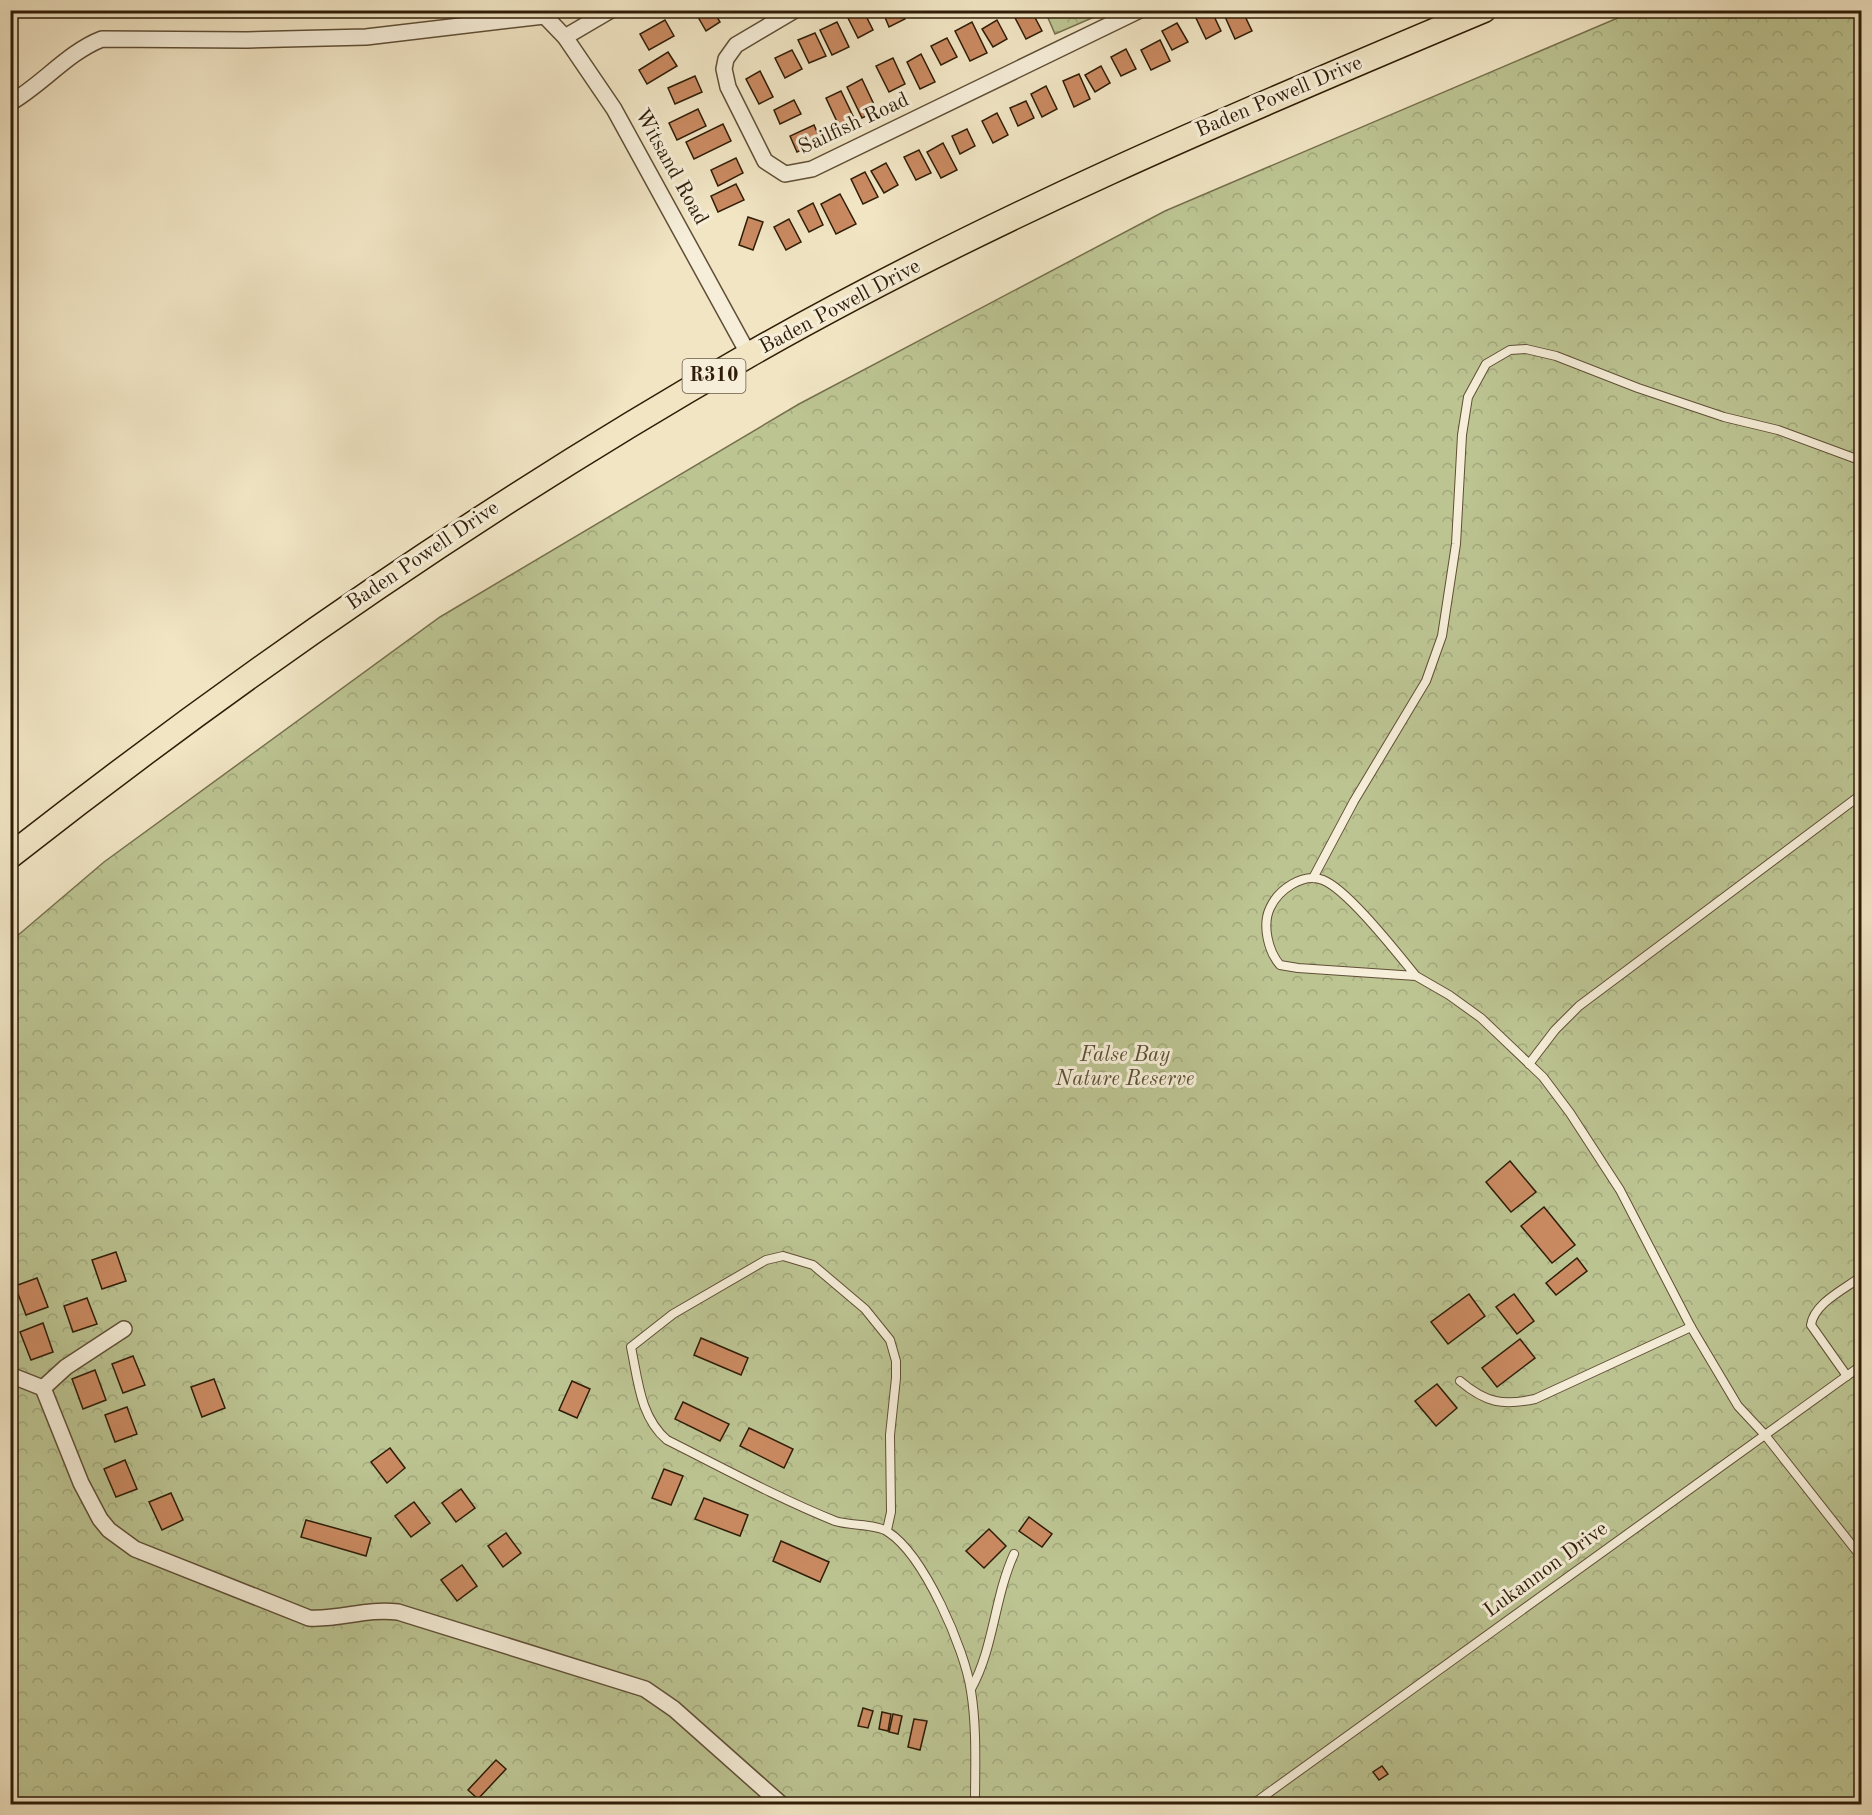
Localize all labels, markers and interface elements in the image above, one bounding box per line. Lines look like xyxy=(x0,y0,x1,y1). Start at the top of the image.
street label: Baden Powell Drive xyxy=(1193,52,1365,142)
street label: Sailfish Road xyxy=(796,89,912,159)
street label: Witsand Road xyxy=(631,106,711,229)
street label: Baden Powell Drive xyxy=(756,256,924,358)
road number: R310 xyxy=(682,359,746,393)
street label: Baden Powell Drive xyxy=(343,497,503,615)
park label: False Bay Nature Reserve xyxy=(1055,1045,1194,1090)
street label: Lukannon Drive xyxy=(1480,1518,1612,1622)

